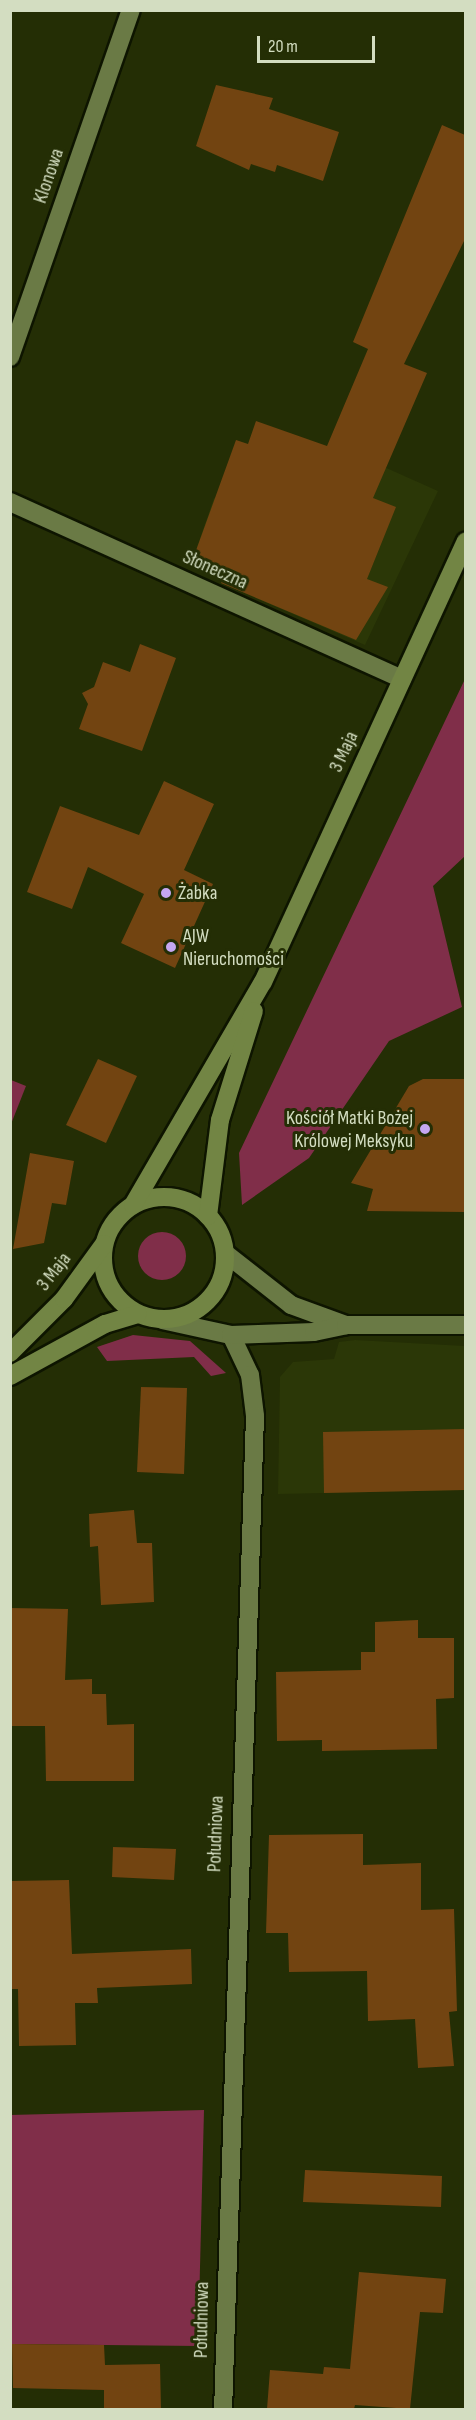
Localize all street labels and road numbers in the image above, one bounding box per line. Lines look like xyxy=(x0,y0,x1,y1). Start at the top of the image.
street label: Klonowa xyxy=(28,145,70,207)
street label: Słoneczna xyxy=(179,545,251,595)
street label: 3 Maja xyxy=(324,728,364,776)
street label: 3 Maja xyxy=(31,1248,77,1296)
street label: Południowa xyxy=(203,1795,229,1873)
street label: Południowa xyxy=(189,2282,215,2358)

